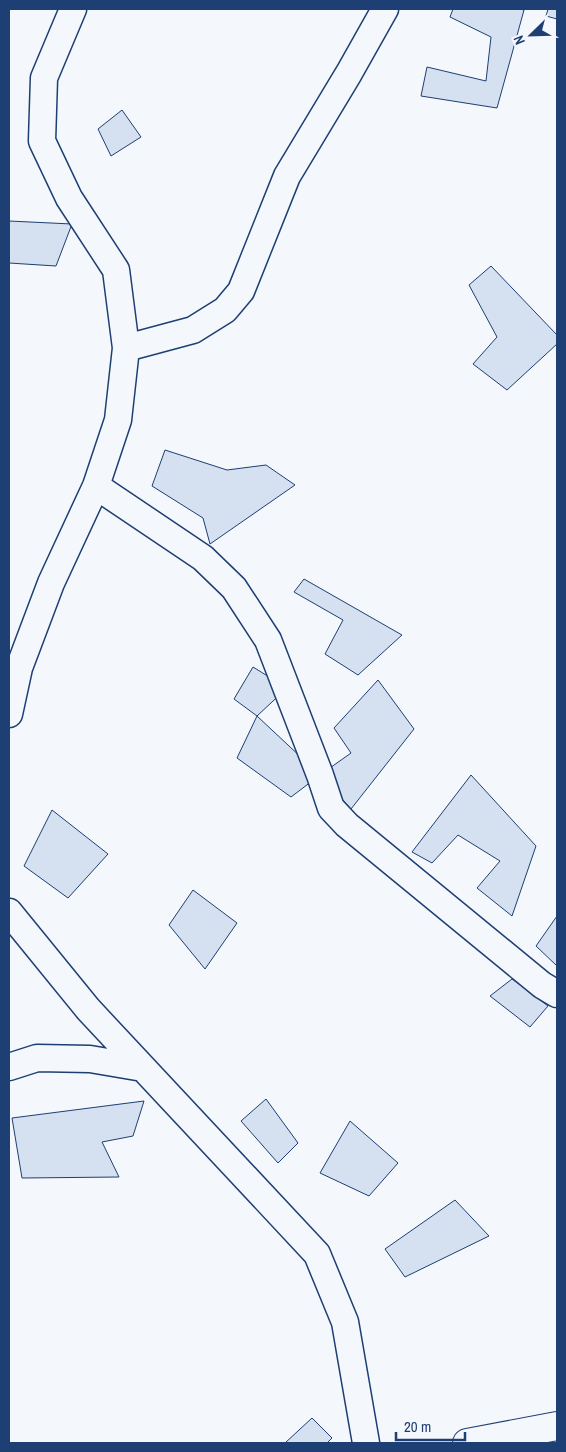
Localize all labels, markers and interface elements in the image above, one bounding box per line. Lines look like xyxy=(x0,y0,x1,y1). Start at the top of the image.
north arrow xyxy=(506,10,556,60)
text: N xyxy=(509,33,529,47)
scale bar xyxy=(396,1410,465,1442)
text: 20 m xyxy=(404,1416,431,1437)

